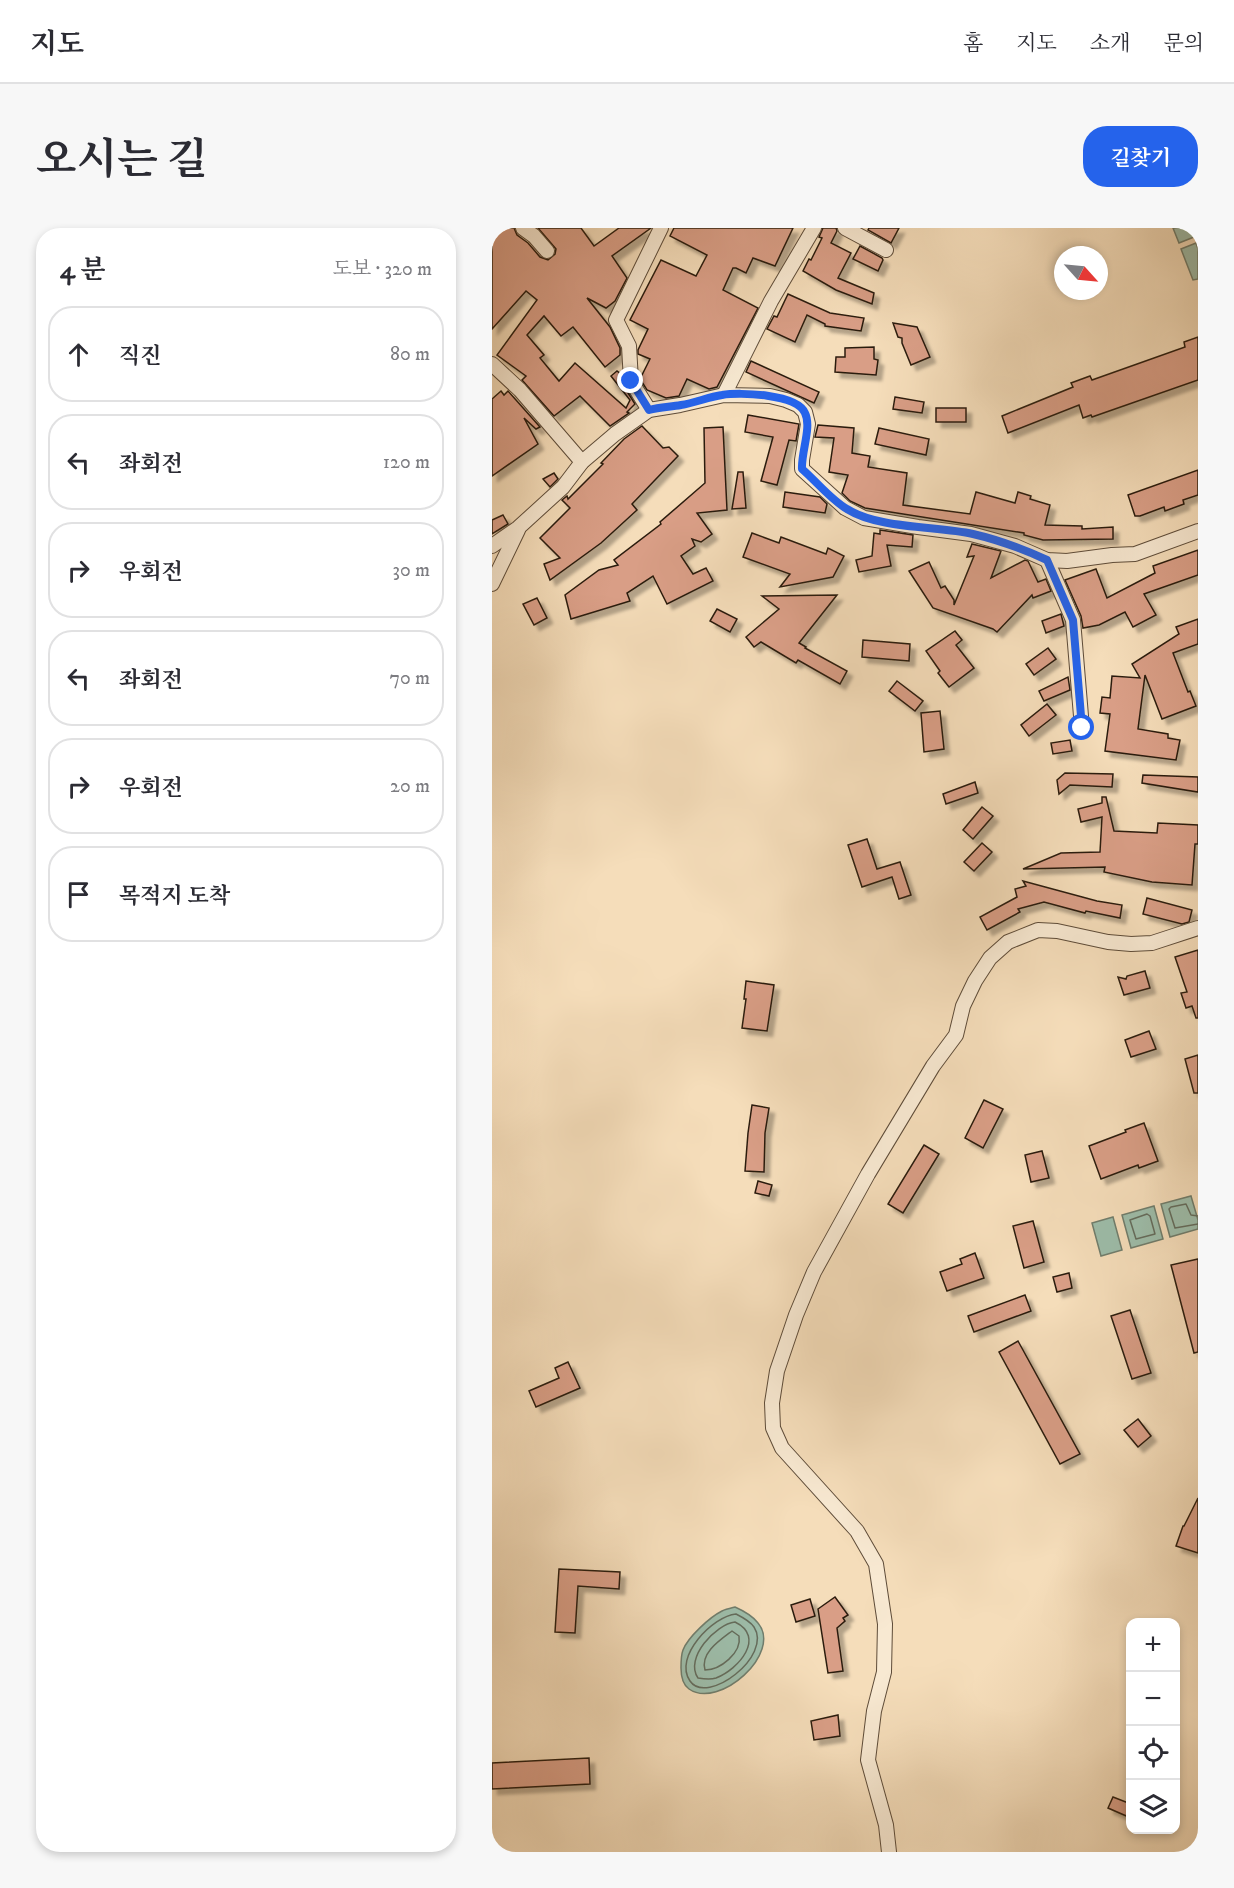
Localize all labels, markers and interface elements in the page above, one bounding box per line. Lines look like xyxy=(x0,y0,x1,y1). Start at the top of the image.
text: 지도 xyxy=(30,27,84,62)
text: 홈 xyxy=(963,31,983,57)
text: 지도 xyxy=(1016,31,1057,57)
text: 소개 xyxy=(1090,31,1130,57)
text: 문의 xyxy=(1163,31,1204,57)
button: 길찾기 xyxy=(1083,126,1198,187)
text: 오시는 길 xyxy=(36,135,207,187)
north arrow xyxy=(1054,246,1108,300)
text: 4 분 xyxy=(60,254,106,287)
text: 도보 · 320 m xyxy=(333,257,432,282)
icon: ahead xyxy=(62,338,95,371)
text: 80 m xyxy=(390,342,430,367)
text: 직진 xyxy=(119,343,162,370)
route end xyxy=(617,367,643,393)
icon: left xyxy=(62,446,95,479)
text: 120 m xyxy=(383,450,430,475)
text: 좌회전 xyxy=(119,451,183,478)
icon: right xyxy=(62,554,95,587)
text: 30 m xyxy=(392,558,430,583)
text: 우회전 xyxy=(119,559,183,586)
icon: left xyxy=(62,662,95,695)
text: 70 m xyxy=(389,666,430,691)
text: 좌회전 xyxy=(119,667,183,694)
route start xyxy=(1068,714,1094,740)
icon: right xyxy=(62,770,95,803)
text: 20 m xyxy=(390,774,430,799)
text: 우회전 xyxy=(119,775,183,802)
icon: arrive xyxy=(62,878,95,911)
text: 목적지 도착 xyxy=(119,883,230,910)
map controls xyxy=(1126,1618,1180,1834)
button: + xyxy=(1126,1618,1180,1672)
button: − xyxy=(1126,1672,1180,1726)
button: locate xyxy=(1126,1726,1180,1780)
button: layers xyxy=(1126,1780,1180,1834)

